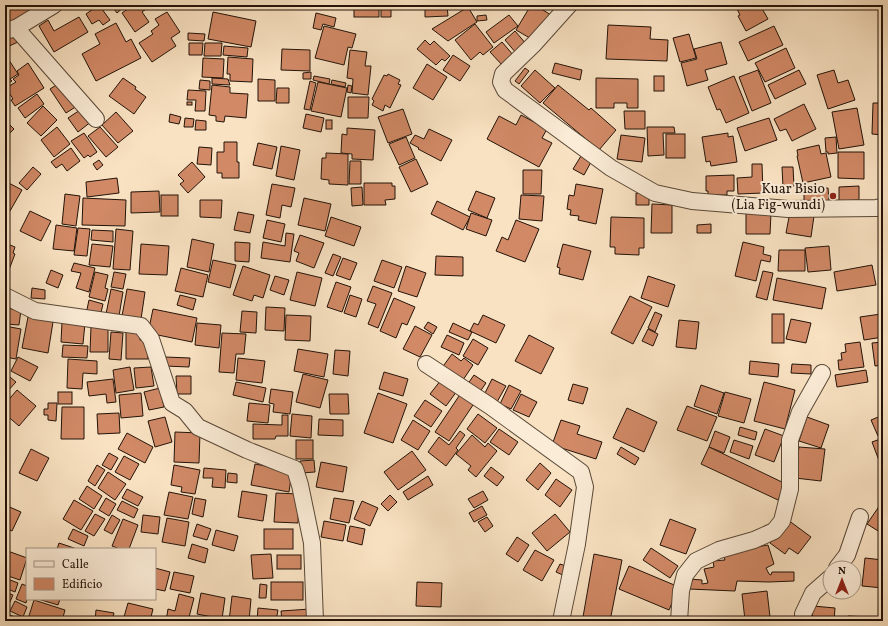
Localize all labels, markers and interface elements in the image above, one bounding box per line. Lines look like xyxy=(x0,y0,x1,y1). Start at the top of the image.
place label: Kuar Bisio (Lia Fig-wundi) xyxy=(732,180,825,215)
marker: Kuar Bisio (Lia Fig-wundi) xyxy=(828,191,838,201)
legend xyxy=(26,548,156,600)
text: Calle xyxy=(62,557,89,573)
north arrow xyxy=(822,560,862,600)
text: N xyxy=(838,564,846,579)
text: Edificio xyxy=(62,577,102,593)

